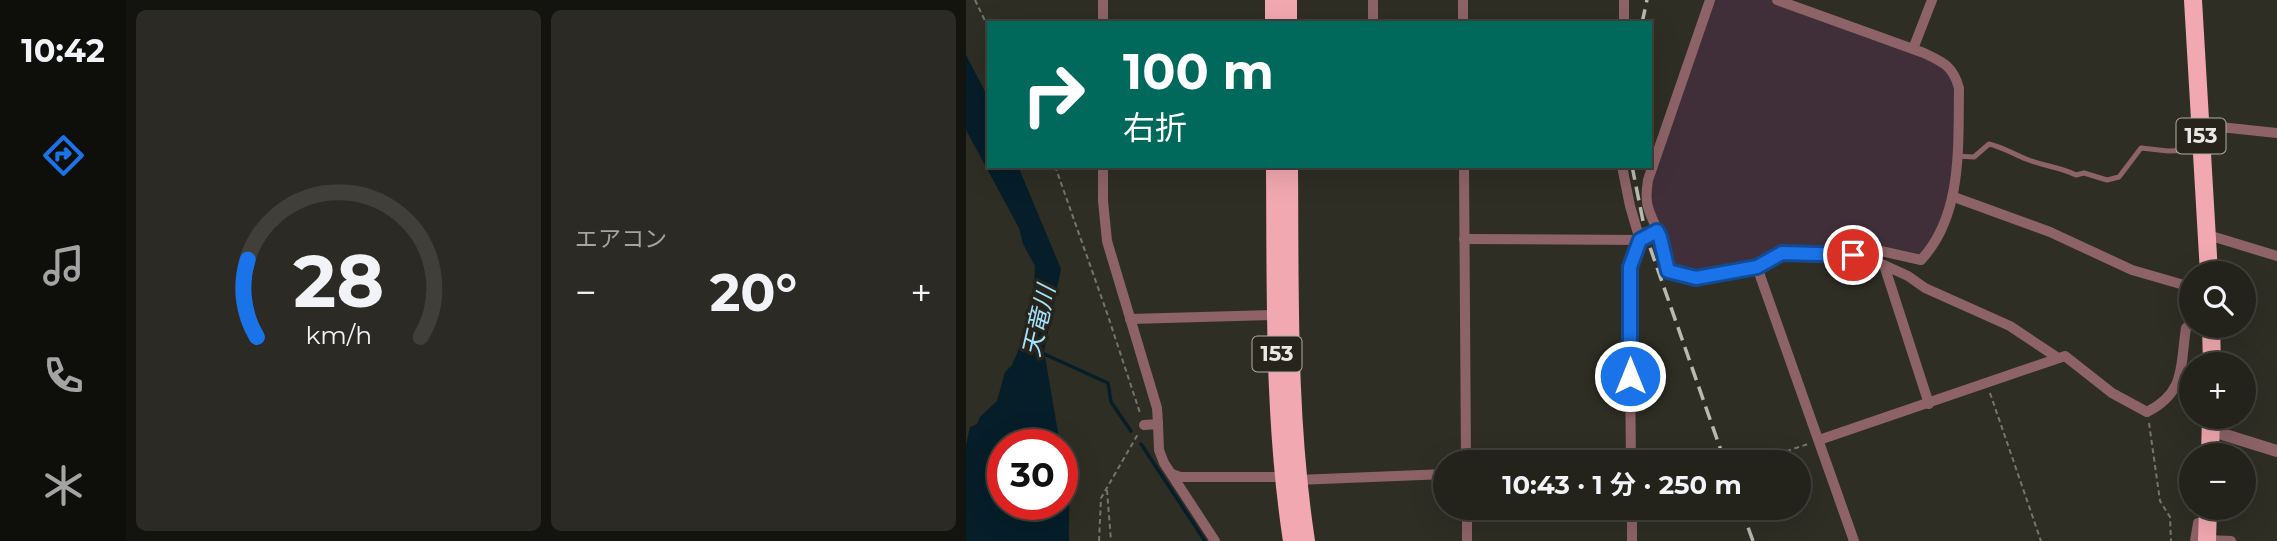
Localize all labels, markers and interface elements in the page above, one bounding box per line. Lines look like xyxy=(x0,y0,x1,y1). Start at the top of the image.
text: 10:42 xyxy=(21,31,105,70)
text: 100 m xyxy=(1123,42,1274,101)
icon: right xyxy=(1008,49,1099,140)
text: 右折 xyxy=(1123,108,1187,147)
road number: 153 xyxy=(2176,118,2226,154)
icon: directions xyxy=(39,131,88,180)
text: エアコン xyxy=(575,225,667,253)
pin xyxy=(1823,225,1883,285)
icon: arrive xyxy=(1834,236,1872,274)
text: 28 xyxy=(293,237,384,325)
icon: music xyxy=(39,241,88,290)
text: 20° xyxy=(710,261,797,324)
map controls xyxy=(2179,261,2256,520)
button: search xyxy=(2179,261,2256,338)
text: − xyxy=(575,269,597,316)
text: + xyxy=(910,269,932,316)
water label: 天竜川 xyxy=(1016,280,1061,359)
text: km/h xyxy=(305,319,372,349)
road number: 153 xyxy=(1252,336,1302,372)
position arrow xyxy=(1593,339,1667,413)
icon: phone xyxy=(39,351,88,400)
button: + xyxy=(2179,352,2256,429)
speed limit sign: 30 xyxy=(987,429,1078,520)
button: − xyxy=(2179,443,2256,520)
icon: climate xyxy=(39,461,88,510)
text: 10:43 · 1 分 · 250 m xyxy=(1502,469,1742,501)

